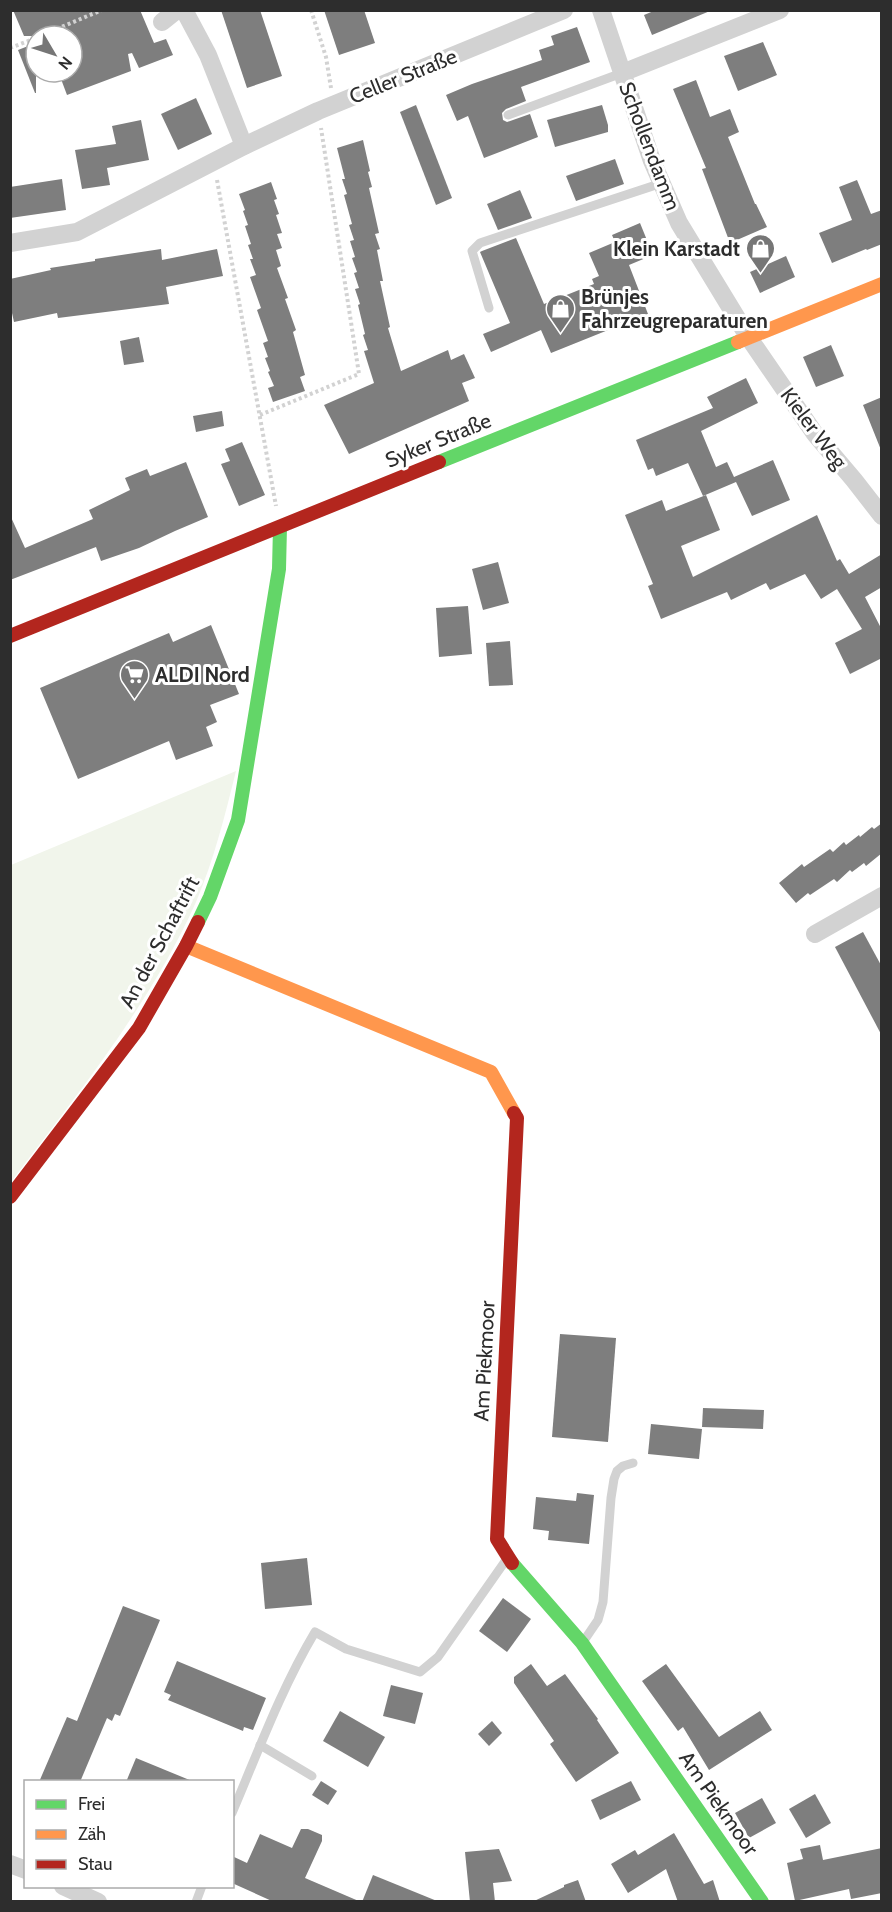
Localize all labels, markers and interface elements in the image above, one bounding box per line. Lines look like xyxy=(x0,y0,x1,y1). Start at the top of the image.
north arrow xyxy=(24,24,84,84)
street label: Celler Straße xyxy=(346,43,461,109)
text: N xyxy=(54,53,76,73)
street label: Schollendamm xyxy=(614,78,686,214)
shop icon: Klein Karstadt xyxy=(745,232,777,274)
place label: Klein Karstadt xyxy=(613,236,740,261)
place label: Brünjes Fahrzeugreparaturen xyxy=(581,284,768,333)
shop icon: Brünjes Fahrzeugreparaturen xyxy=(544,292,576,334)
street label: Kieler Weg xyxy=(775,383,853,474)
street label: Syker Straße xyxy=(381,407,495,473)
supermarket icon: ALDI Nord xyxy=(118,658,150,700)
place label: ALDI Nord xyxy=(155,662,250,687)
street label: An der Schaftrift xyxy=(114,872,204,1012)
street label: Am Piekmoor xyxy=(468,1300,500,1422)
street label: Am Piekmoor xyxy=(674,1746,764,1860)
legend xyxy=(24,1780,234,1888)
text: Frei xyxy=(78,1793,105,1815)
text: Zäh xyxy=(78,1823,106,1845)
text: Stau xyxy=(78,1853,112,1875)

